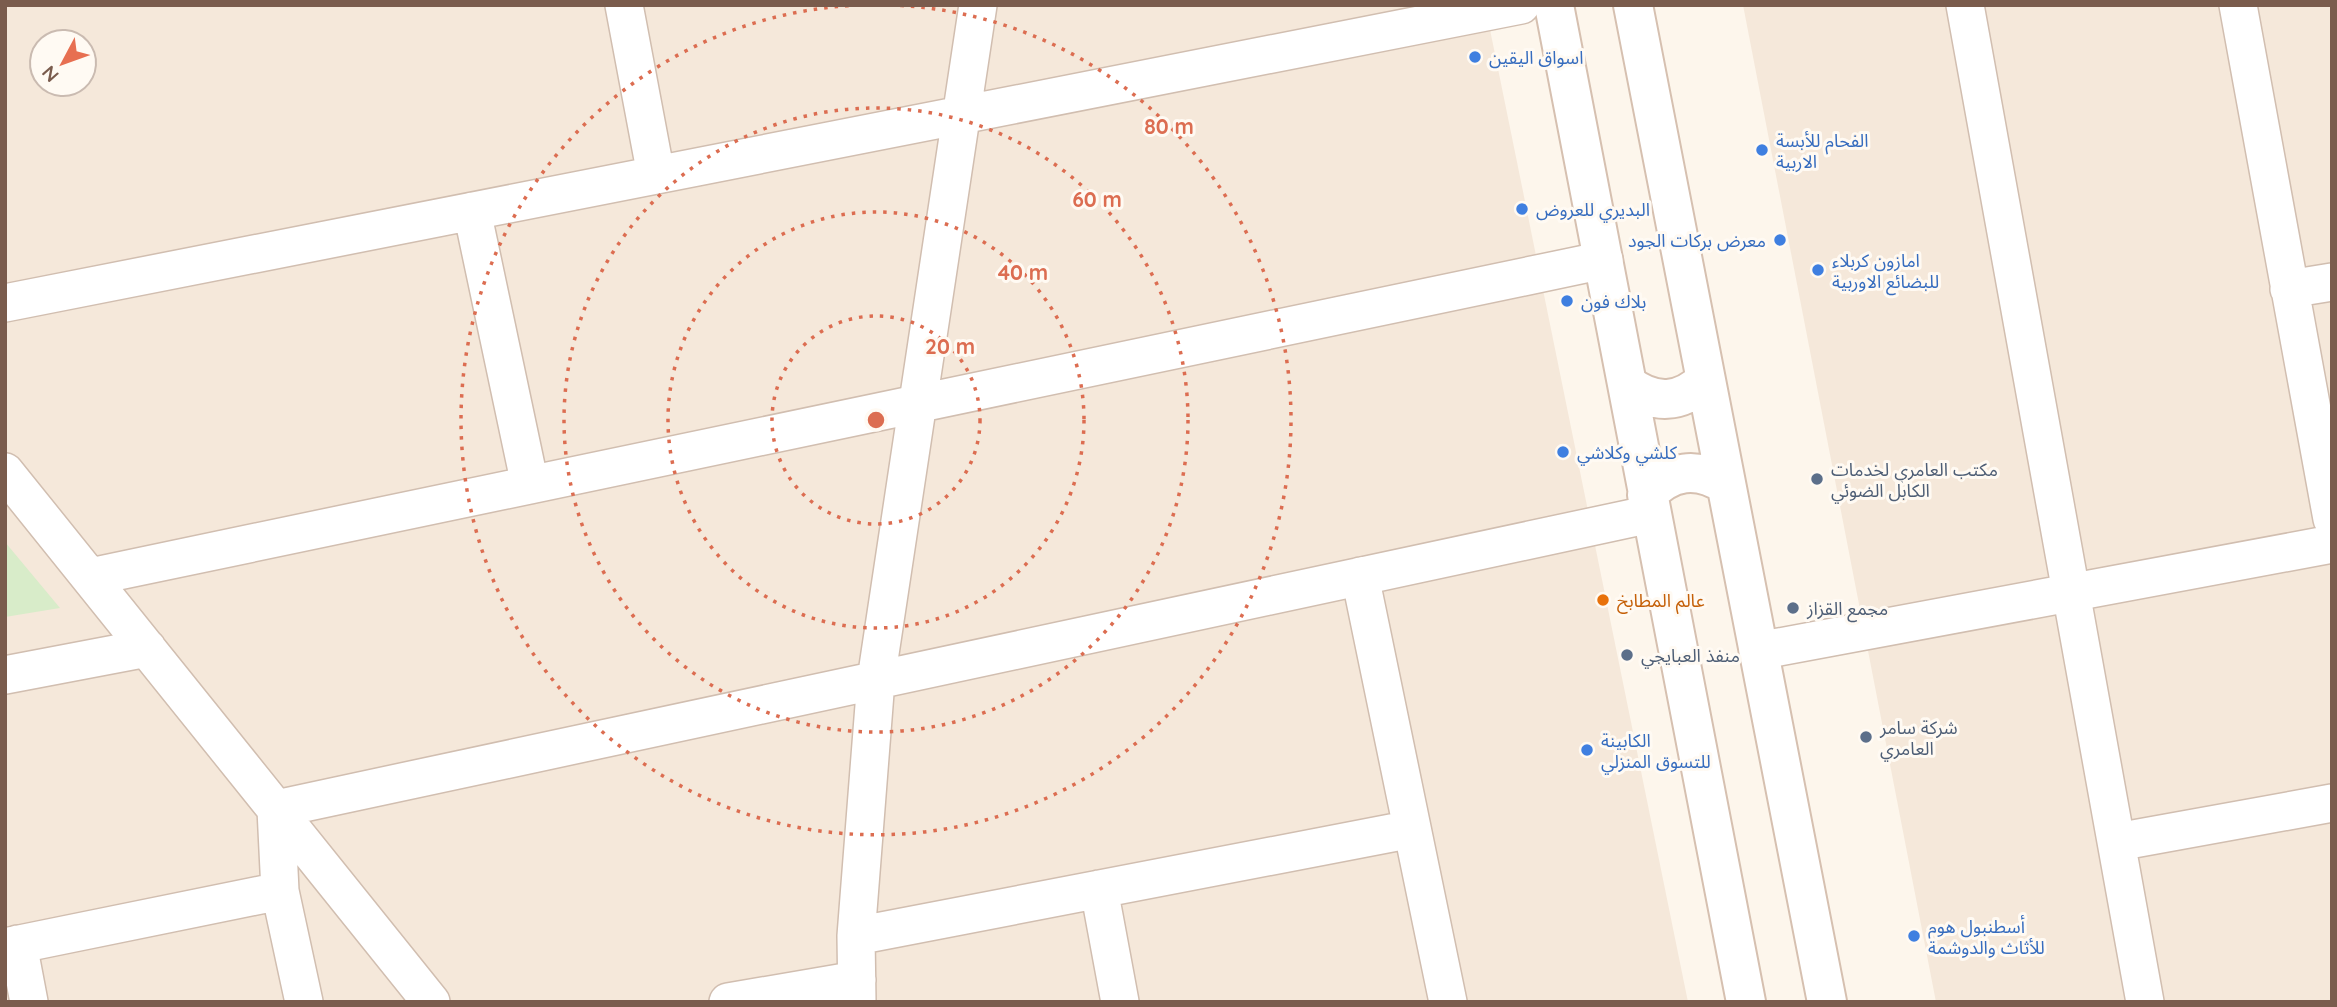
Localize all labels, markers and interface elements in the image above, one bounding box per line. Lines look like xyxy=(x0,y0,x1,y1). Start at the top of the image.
north arrow xyxy=(28,28,98,98)
place label: اسواق اليقين xyxy=(1489,46,1583,69)
marker: اسواق اليقين xyxy=(1467,49,1483,65)
text: N xyxy=(37,61,64,87)
text: 80 m xyxy=(1144,113,1194,139)
place label: الفحام للأبسة الاربية xyxy=(1776,129,1869,173)
marker: الفحام للأبسة الاربية xyxy=(1754,142,1770,158)
text: 60 m xyxy=(1072,186,1122,212)
place label: البديري للعروض xyxy=(1536,198,1650,223)
marker: البديري للعروض xyxy=(1514,201,1530,217)
place label: معرض بركات الجود xyxy=(1628,229,1766,252)
marker: معرض بركات الجود xyxy=(1772,232,1788,248)
place label: امازون كربلاء للبضائع الاوربية xyxy=(1832,249,1939,296)
text: 40 m xyxy=(998,259,1048,285)
marker: امازون كربلاء للبضائع الاوربية xyxy=(1810,262,1826,278)
place label: بلاك فون xyxy=(1581,290,1646,313)
marker: بلاك فون xyxy=(1559,293,1575,309)
text: 20 m xyxy=(925,333,975,359)
centre of rings xyxy=(864,408,888,432)
place label: كلشي وكلاشي xyxy=(1577,441,1677,466)
marker: كلشي وكلاشي xyxy=(1555,444,1571,460)
place label: مكتب العامري لخدمات الكابل الضوئي xyxy=(1831,458,1998,504)
marker: مكتب العامري لخدمات الكابل الضوئي xyxy=(1809,471,1825,487)
place label: عالم المطابخ xyxy=(1617,589,1705,614)
marker: عالم المطابخ xyxy=(1595,592,1611,608)
place label: مجمع القزاز xyxy=(1806,597,1888,623)
marker: مجمع القزاز xyxy=(1785,600,1801,616)
place label: منفذ العبايجي xyxy=(1641,644,1740,669)
marker: منفذ العبايجي xyxy=(1619,647,1635,663)
place label: شركة سامر العامري xyxy=(1879,716,1958,762)
place label: الكابينة للتسوق المنزلي xyxy=(1601,729,1711,775)
marker: شركة سامر العامري xyxy=(1858,729,1874,745)
marker: الكابينة للتسوق المنزلي xyxy=(1579,742,1595,758)
place label: أسطنبول هوم للأثاث والدوشمة xyxy=(1928,915,2045,959)
marker: أسطنبول هوم للأثاث والدوشمة xyxy=(1906,928,1922,944)

